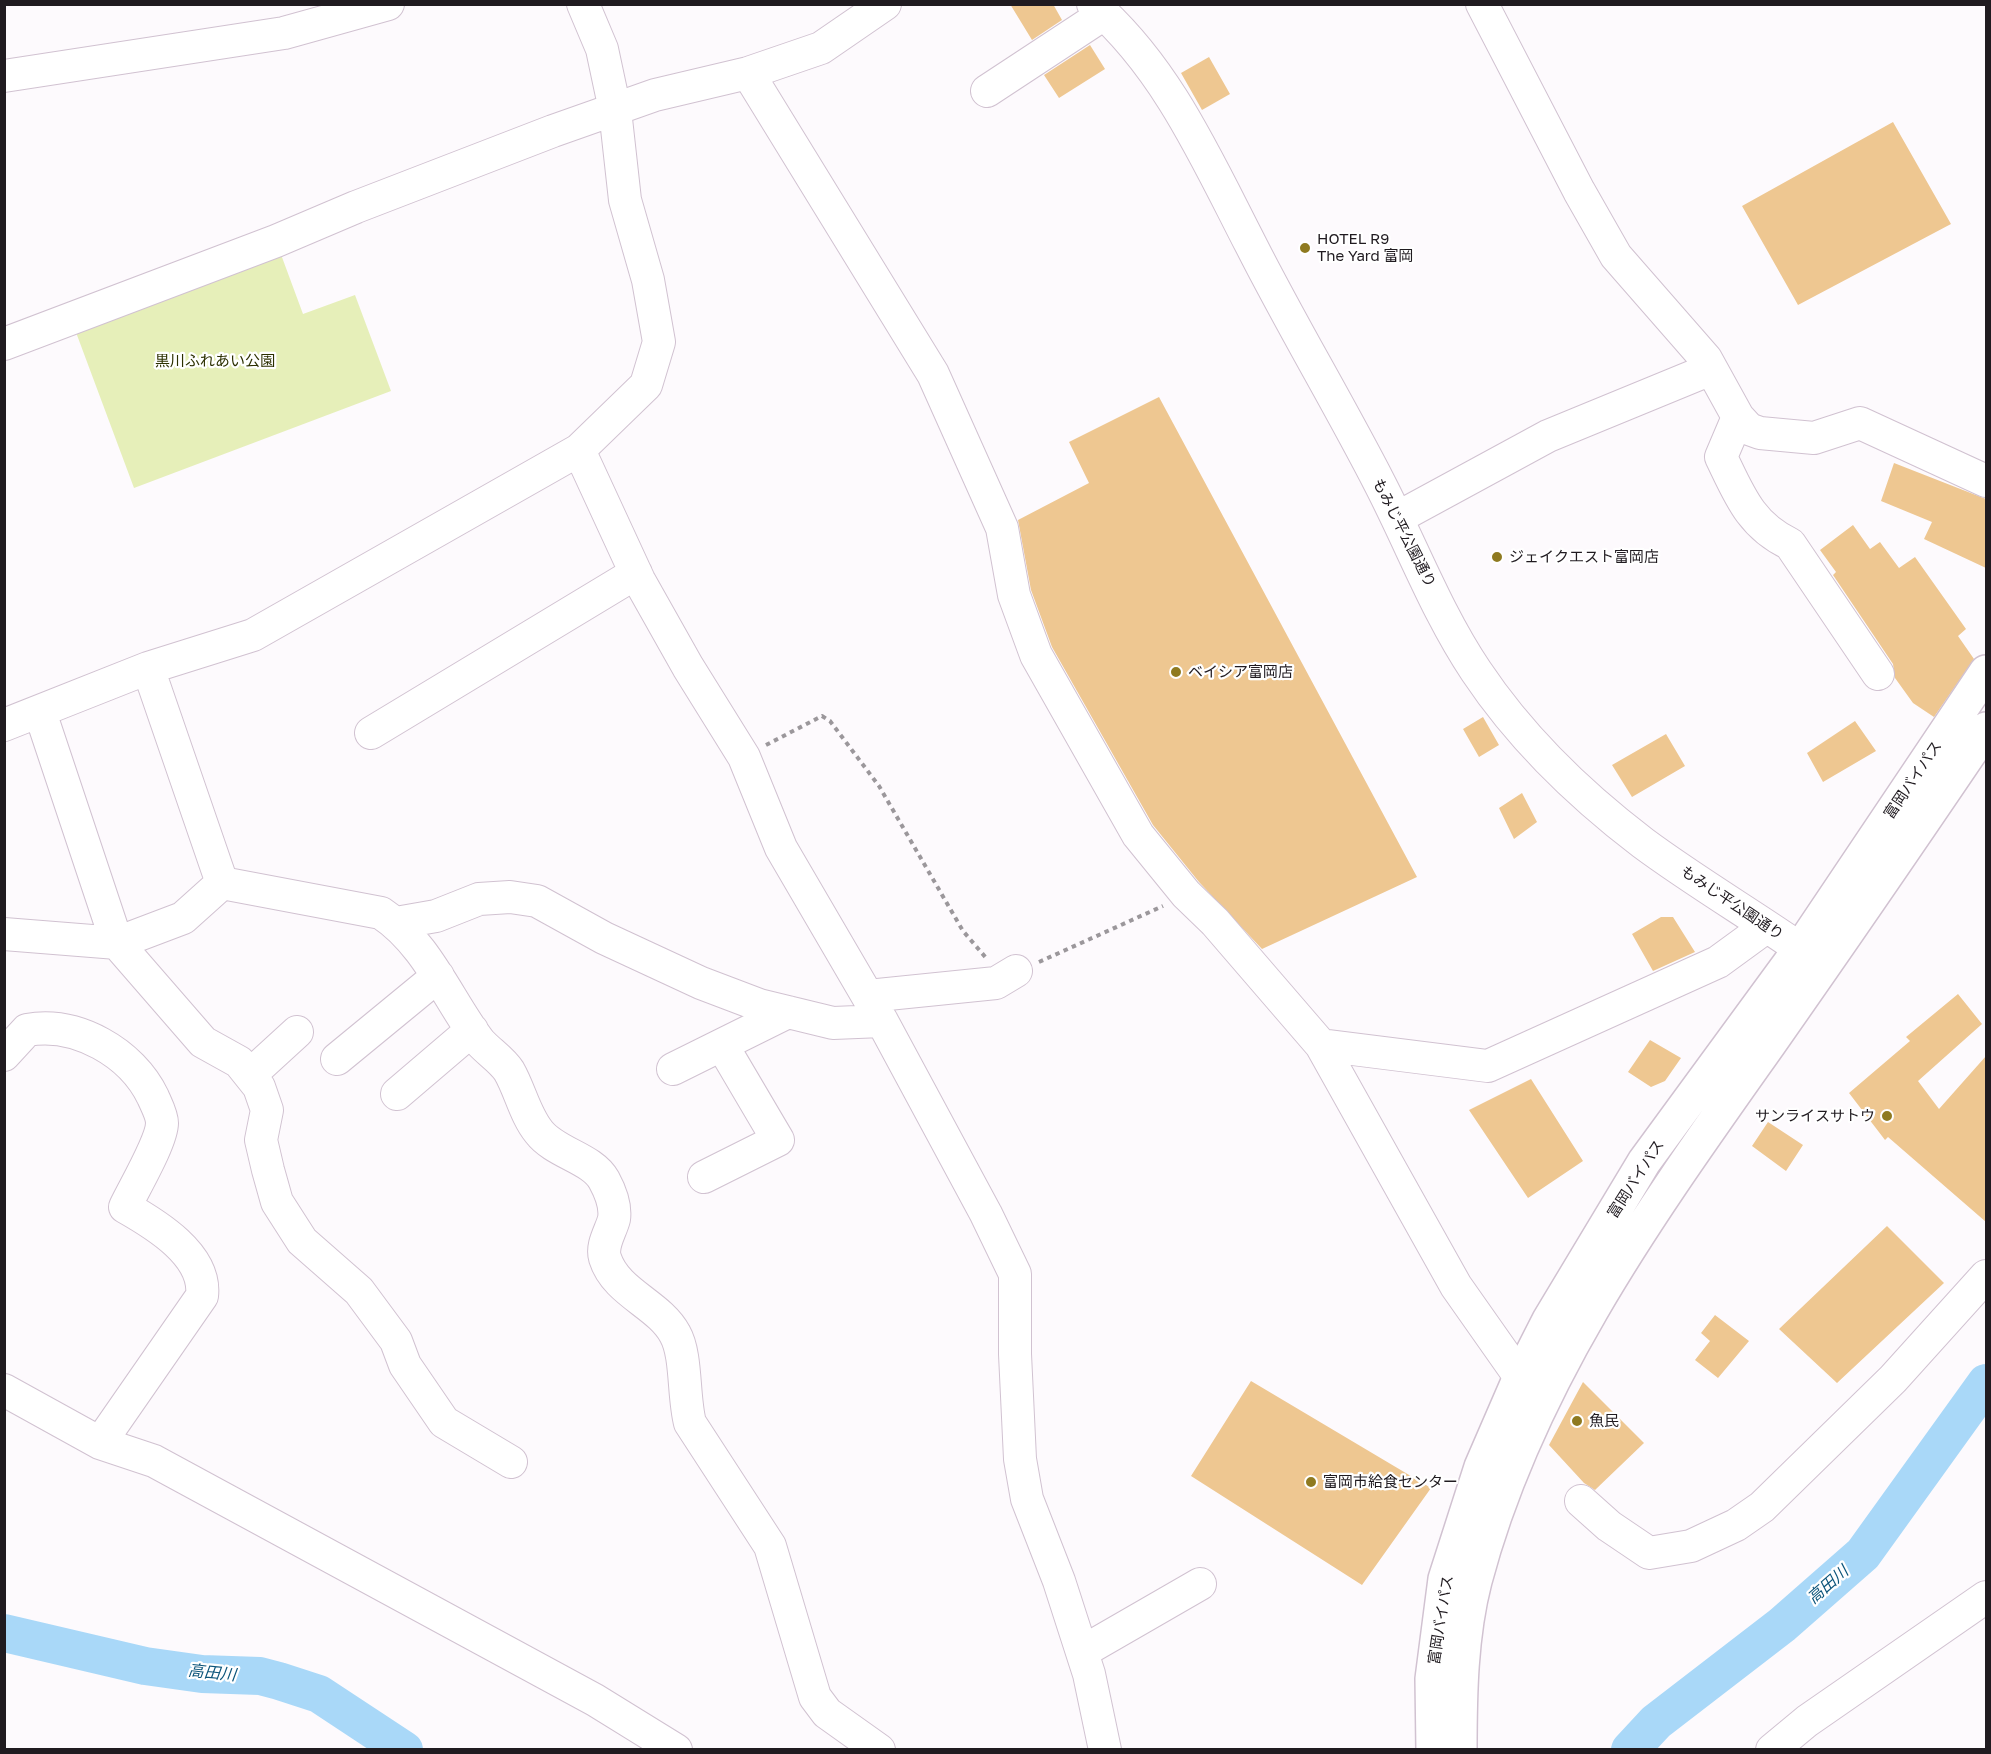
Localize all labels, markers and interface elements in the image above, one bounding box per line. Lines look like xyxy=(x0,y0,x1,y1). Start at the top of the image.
place label: HOTEL R9 The Yard 富岡 xyxy=(1317,230,1414,265)
marker: HOTEL R9 The Yard 富岡 xyxy=(1298,241,1312,255)
park label: 黒川ふれあい公園 xyxy=(155,352,275,370)
street label: もみじ平公園通り xyxy=(1369,475,1439,591)
place label: ジェイクエスト富岡店 xyxy=(1509,548,1659,566)
marker: ジェイクエスト富岡店 xyxy=(1490,550,1504,564)
place label: ベイシア富岡店 xyxy=(1188,663,1293,681)
marker: ベイシア富岡店 xyxy=(1169,665,1183,679)
street label: 富岡バイパス xyxy=(1880,738,1946,822)
street label: もみじ平公園通り xyxy=(1677,862,1787,944)
place label: サンライスサトウ xyxy=(1755,1107,1875,1125)
marker: サンライスサトウ xyxy=(1880,1109,1894,1123)
street label: 富岡バイパス xyxy=(1604,1136,1668,1222)
place label: 魚民 xyxy=(1589,1412,1619,1430)
marker: 魚民 xyxy=(1570,1414,1584,1428)
place label: 富岡市給食センター xyxy=(1323,1473,1458,1491)
marker: 富岡市給食センター xyxy=(1304,1475,1318,1489)
water label: 高田川 xyxy=(1804,1562,1852,1608)
street label: 富岡バイパス xyxy=(1425,1574,1457,1666)
water label: 高田川 xyxy=(187,1661,237,1685)

